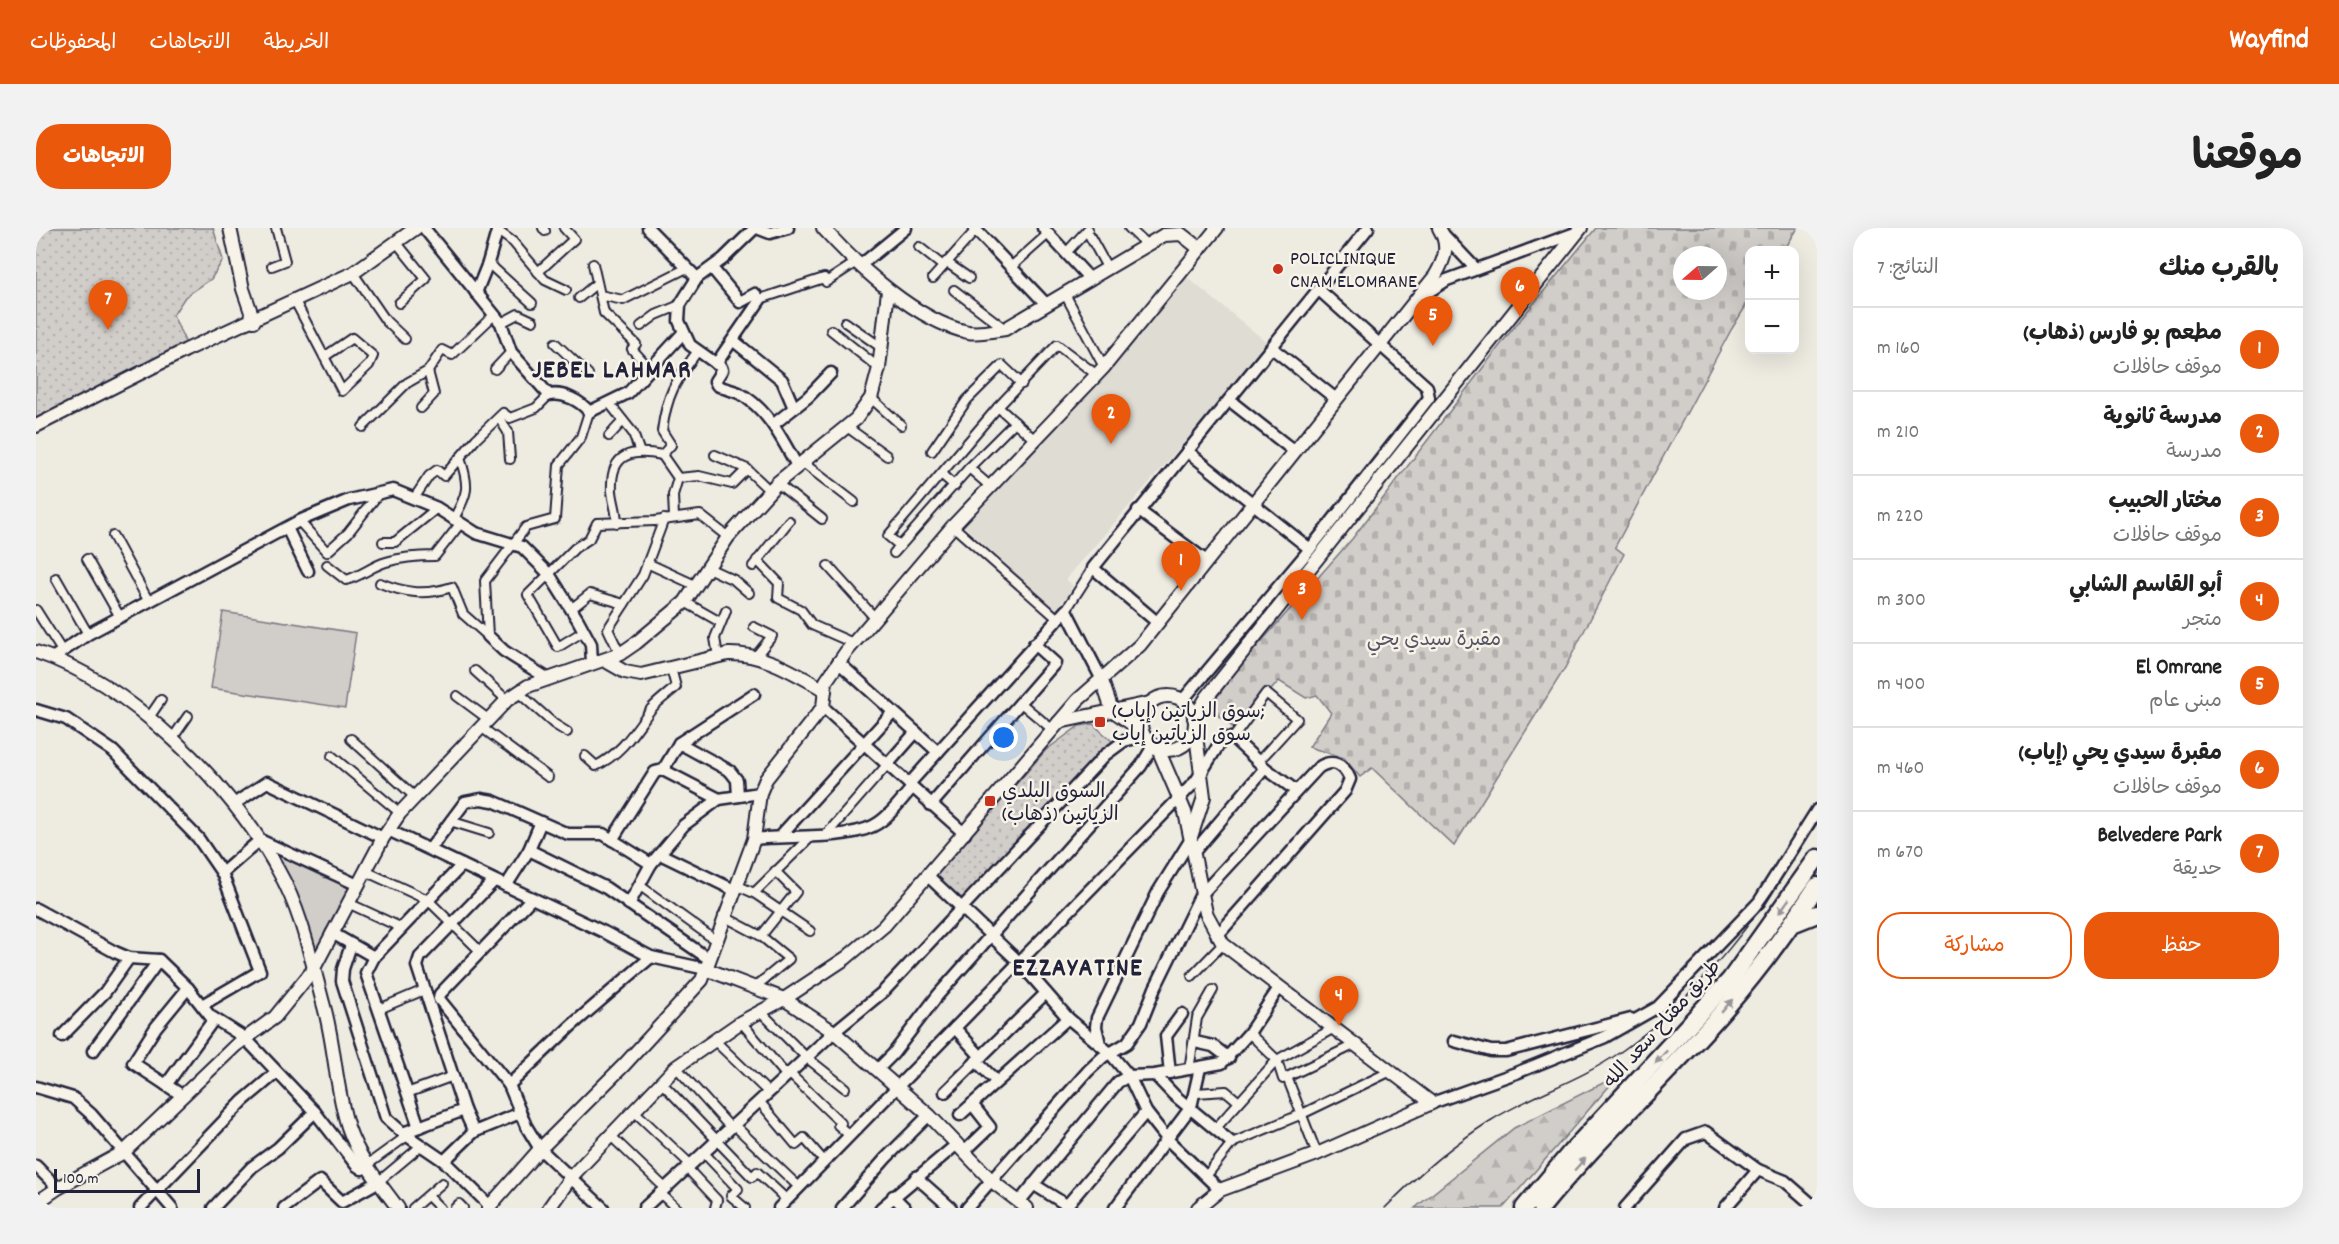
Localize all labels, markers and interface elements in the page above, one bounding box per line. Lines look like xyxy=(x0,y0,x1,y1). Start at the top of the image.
text: Wayfind xyxy=(2229,22,2309,62)
text: المحفوظات xyxy=(30,29,116,59)
text: الاتجاهات xyxy=(149,29,231,59)
text: الخريطة xyxy=(264,29,329,59)
button: الاتجاهات xyxy=(36,124,171,189)
text: موقعنا xyxy=(2192,130,2303,190)
place label: POLICLINIQUE CNAM ELOMRANE xyxy=(1290,246,1417,297)
north arrow xyxy=(1673,246,1727,300)
map controls xyxy=(1745,246,1799,354)
button: + xyxy=(1745,246,1799,300)
text: بالقرب منك xyxy=(2159,251,2279,288)
text: النتائج: 7 xyxy=(1877,255,1939,283)
marker: POLICLINIQUE CNAM ELOMRANE xyxy=(1271,262,1285,276)
pin: 6 xyxy=(1500,268,1540,317)
pin: 7 xyxy=(88,280,128,330)
pin: 5 xyxy=(1414,296,1452,346)
button: − xyxy=(1745,300,1799,354)
text: مطعم بو فارس (ذهاب) xyxy=(2023,319,2222,350)
text: 160 m xyxy=(1877,335,1920,363)
text: 1 xyxy=(2257,335,2262,363)
district label: JEBEL LAHMAR xyxy=(532,353,692,390)
text: موقف حافلات xyxy=(2113,355,2222,383)
pin: 2 xyxy=(1092,394,1130,444)
text: مدرسة ثانوية xyxy=(2103,403,2222,434)
text: 210 m xyxy=(1877,419,1919,447)
text: 2 xyxy=(2255,419,2264,447)
text: مدرسة xyxy=(2166,439,2222,467)
text: مختار الحبيب xyxy=(2109,487,2222,518)
text: 220 m xyxy=(1877,503,1924,531)
text: 3 xyxy=(2255,503,2264,531)
text: موقف حافلات xyxy=(2113,523,2222,551)
pin: 1 xyxy=(1162,542,1200,591)
pin: 3 xyxy=(1282,570,1322,620)
text: أبو القاسم الشابي xyxy=(2069,571,2222,602)
text: 300 m xyxy=(1877,587,1926,615)
text: 4 xyxy=(2255,587,2264,615)
text: متجر xyxy=(2183,607,2222,635)
park label: مقبرة سيدي يحي xyxy=(1367,627,1501,656)
text: El Omrane xyxy=(2136,653,2222,684)
text: 400 m xyxy=(1877,671,1925,699)
text: 5 xyxy=(2255,671,2264,699)
text: مبنى عام xyxy=(2149,688,2222,716)
place label: سوق الزياتين (إياب); سوق الزياتين إياب xyxy=(1112,699,1264,750)
marker: سوق الزياتين (إياب); سوق الزياتين إياب xyxy=(1093,715,1107,729)
your location xyxy=(989,723,1018,752)
text: مقبرة سيدي يحي (إياب) xyxy=(2019,739,2222,770)
text: 460 m xyxy=(1877,755,1924,783)
text: 6 xyxy=(2255,755,2264,783)
text: موقف حافلات xyxy=(2113,775,2222,803)
place label: السوق البلدي الزياتين (ذهاب) xyxy=(1002,779,1119,830)
marker: السوق البلدي الزياتين (ذهاب) xyxy=(983,794,997,808)
text: Belvedere Park xyxy=(2097,821,2222,852)
text: 670 m xyxy=(1877,839,1924,867)
text: 7 xyxy=(2256,839,2263,867)
text: حديقة xyxy=(2173,856,2222,884)
one-way arrow xyxy=(1778,897,1790,913)
button: مشاركة xyxy=(1877,912,2072,979)
button: حفظ xyxy=(2084,912,2279,979)
district label: EZZAYATINE xyxy=(1013,951,1143,988)
street label: طريق مفتاح سعد الله xyxy=(1598,955,1729,1095)
pin: 4 xyxy=(1320,976,1358,1026)
one-way arrow xyxy=(1720,999,1733,1014)
one-way arrow xyxy=(1654,1049,1668,1064)
one-way arrow xyxy=(1573,1157,1586,1172)
scale bar xyxy=(54,1166,200,1194)
text: 100 m xyxy=(63,1168,99,1191)

